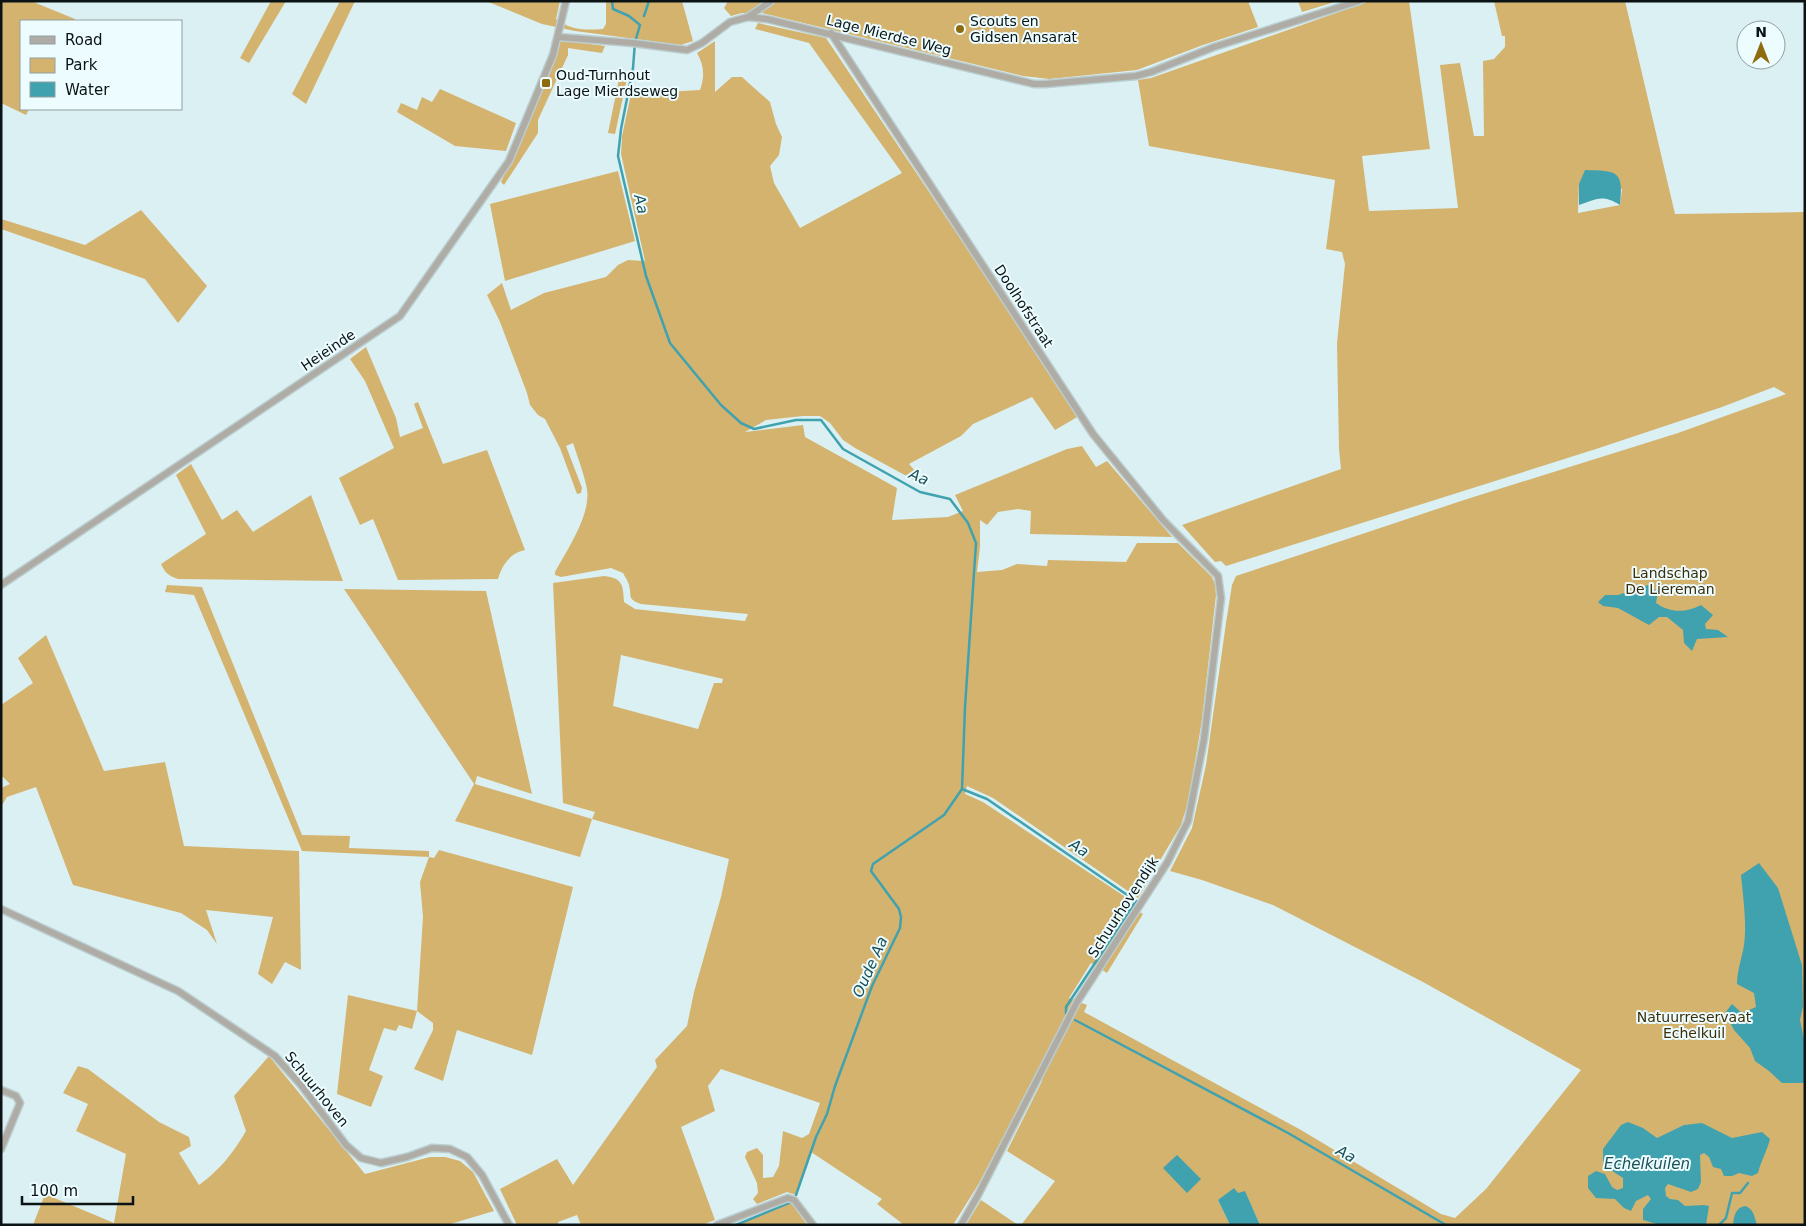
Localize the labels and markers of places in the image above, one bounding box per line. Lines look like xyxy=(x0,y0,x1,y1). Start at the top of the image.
place label: Scouts en Gidsen Ansarat xyxy=(970,13,1078,45)
marker: Scouts en Gidsen Ansarat xyxy=(954,23,966,35)
place label: Oud-Turnhout Lage Mierdseweg xyxy=(556,67,678,99)
marker: Oud-Turnhout Lage Mierdseweg xyxy=(540,77,552,89)

